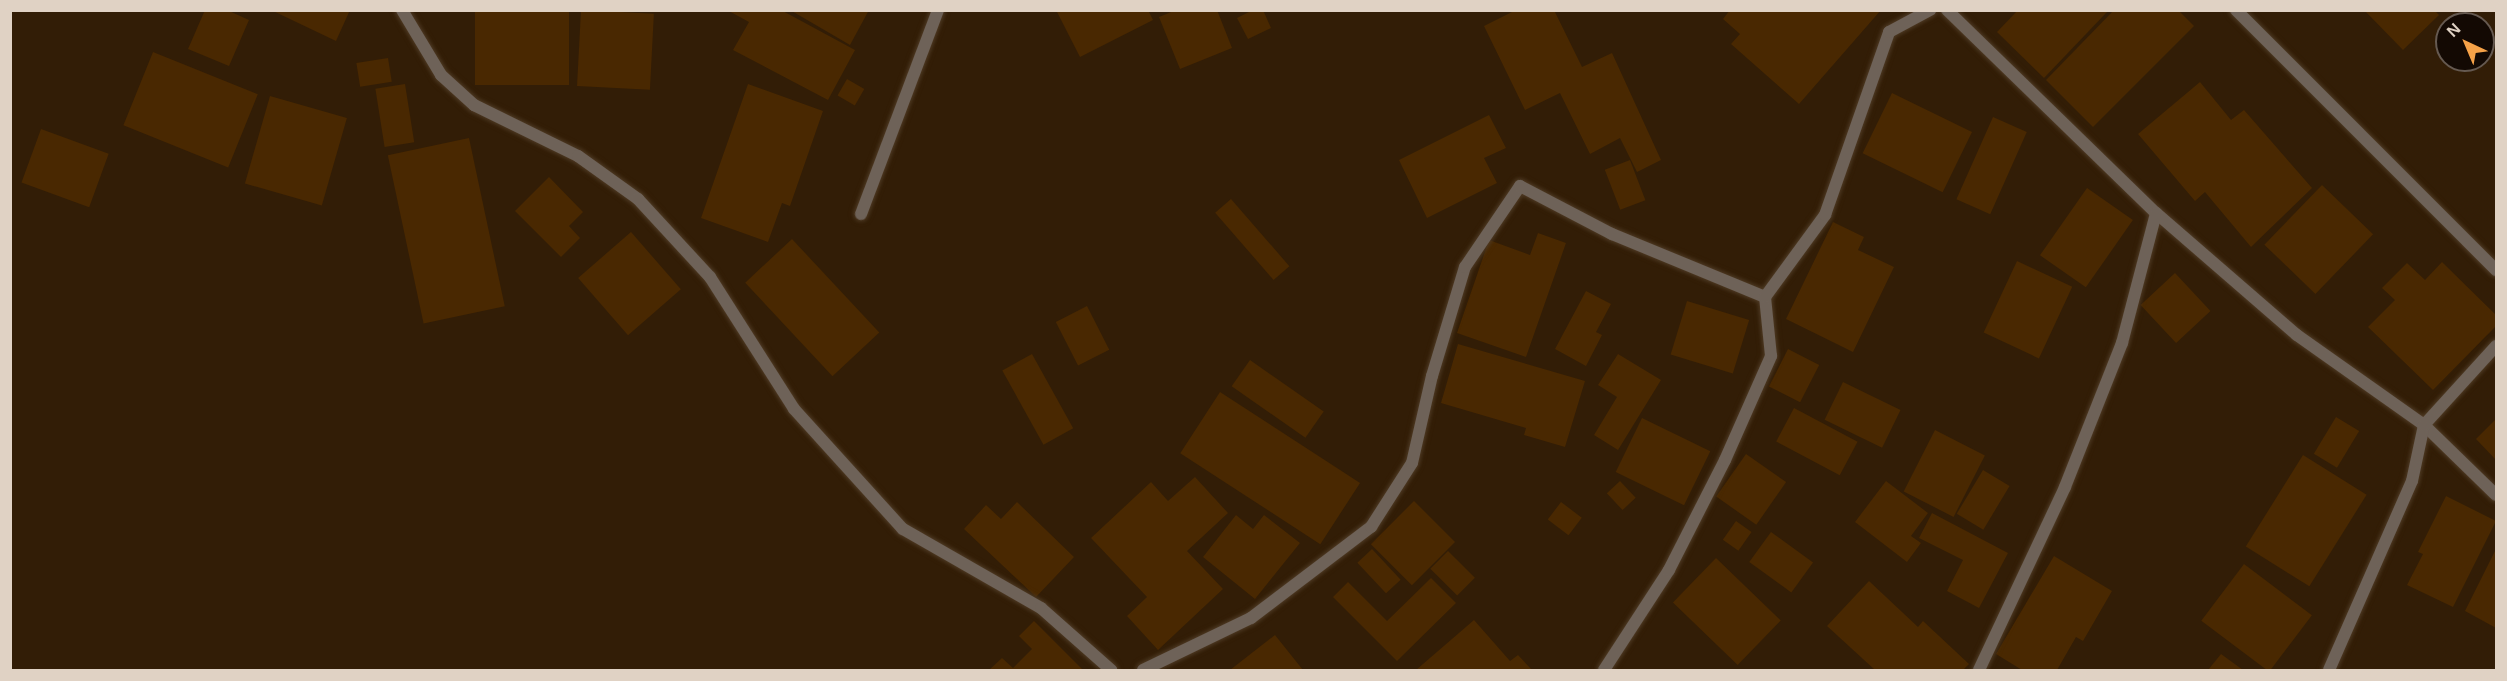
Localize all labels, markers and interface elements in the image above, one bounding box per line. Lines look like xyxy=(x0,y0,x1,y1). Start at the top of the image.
north arrow xyxy=(2435,12,2495,72)
text: N xyxy=(2443,20,2464,40)

